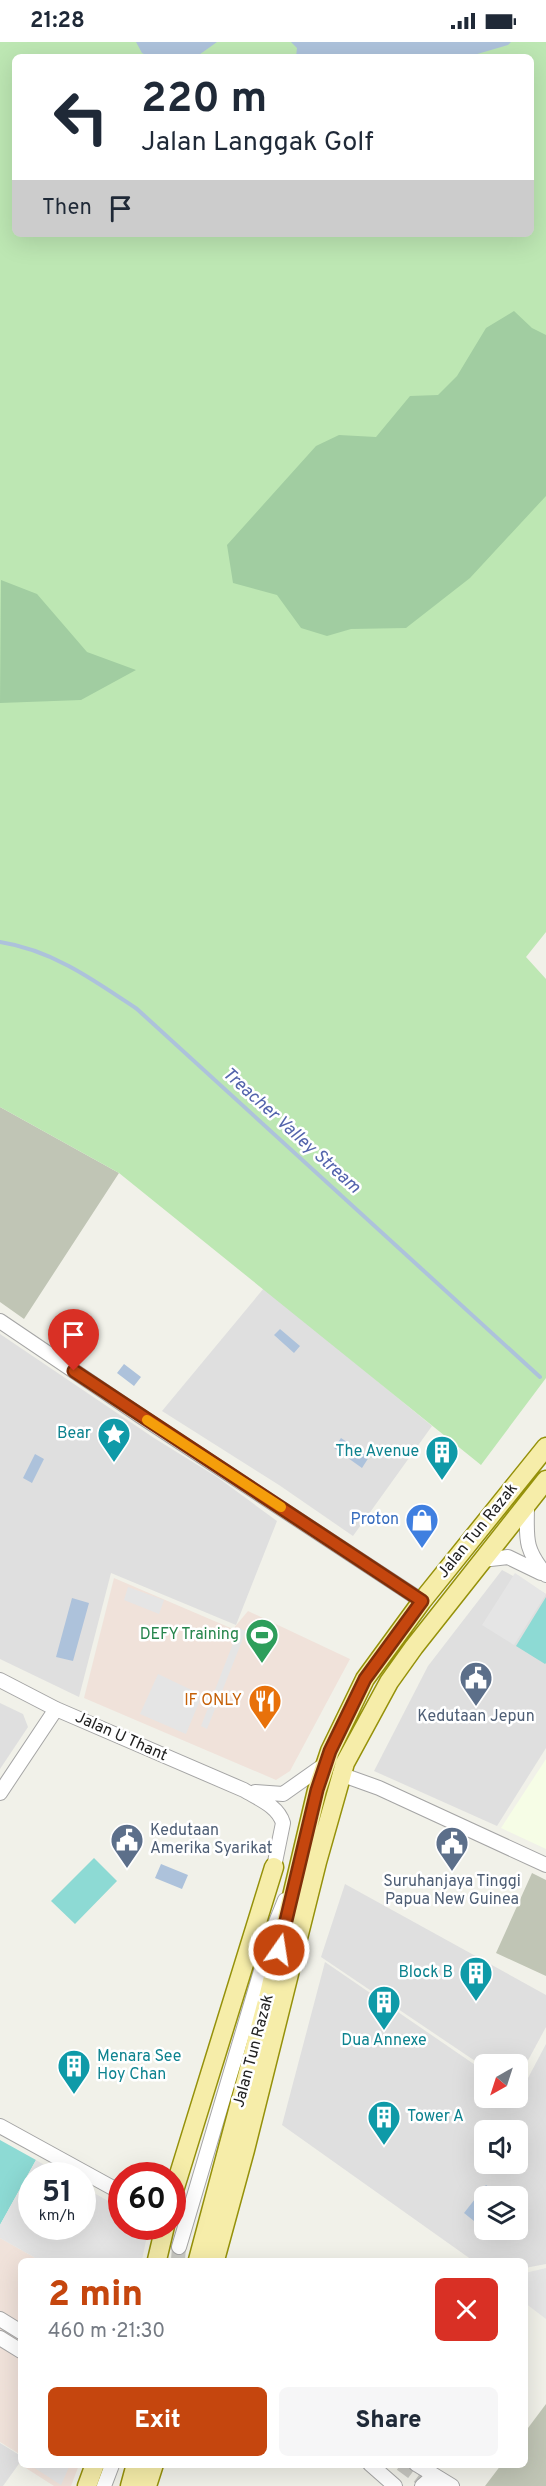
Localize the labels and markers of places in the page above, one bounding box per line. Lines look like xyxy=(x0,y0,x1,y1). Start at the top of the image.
pin xyxy=(48,1309,99,1371)
place icon: Bear xyxy=(96,1416,132,1463)
place label: Bear xyxy=(57,1424,91,1444)
building icon: The Avenue xyxy=(424,1434,460,1481)
place label: The Avenue xyxy=(335,1442,419,1462)
shop icon: Proton xyxy=(404,1502,440,1549)
place label: Proton xyxy=(351,1510,399,1530)
sports icon: DEFY Training xyxy=(244,1617,280,1664)
place label: DEFY Training xyxy=(140,1625,239,1645)
public building icon: Kedutaan Jepun xyxy=(458,1660,494,1707)
restaurant icon: IF ONLY xyxy=(247,1683,283,1730)
place label: IF ONLY xyxy=(184,1691,242,1711)
place label: Kedutaan Jepun xyxy=(417,1707,535,1727)
place label: Kedutaan Amerika Syarikat xyxy=(150,1821,272,1859)
public building icon: Kedutaan Amerika Syarikat xyxy=(109,1822,145,1869)
public building icon: Suruhanjaya Tinggi Papua New Guinea xyxy=(434,1825,470,1872)
place label: Suruhanjaya Tinggi Papua New Guinea xyxy=(383,1872,521,1910)
building icon: Block B xyxy=(458,1955,494,2002)
place label: Block B xyxy=(398,1963,453,1983)
building icon: Dua Annexe xyxy=(366,1984,402,2031)
place label: Dua Annexe xyxy=(341,2031,427,2051)
place label: Menara See Hoy Chan xyxy=(97,2047,181,2085)
building icon: Menara See Hoy Chan xyxy=(56,2048,92,2095)
building icon: Tower A xyxy=(366,2099,402,2146)
place label: Tower A xyxy=(407,2107,464,2127)

